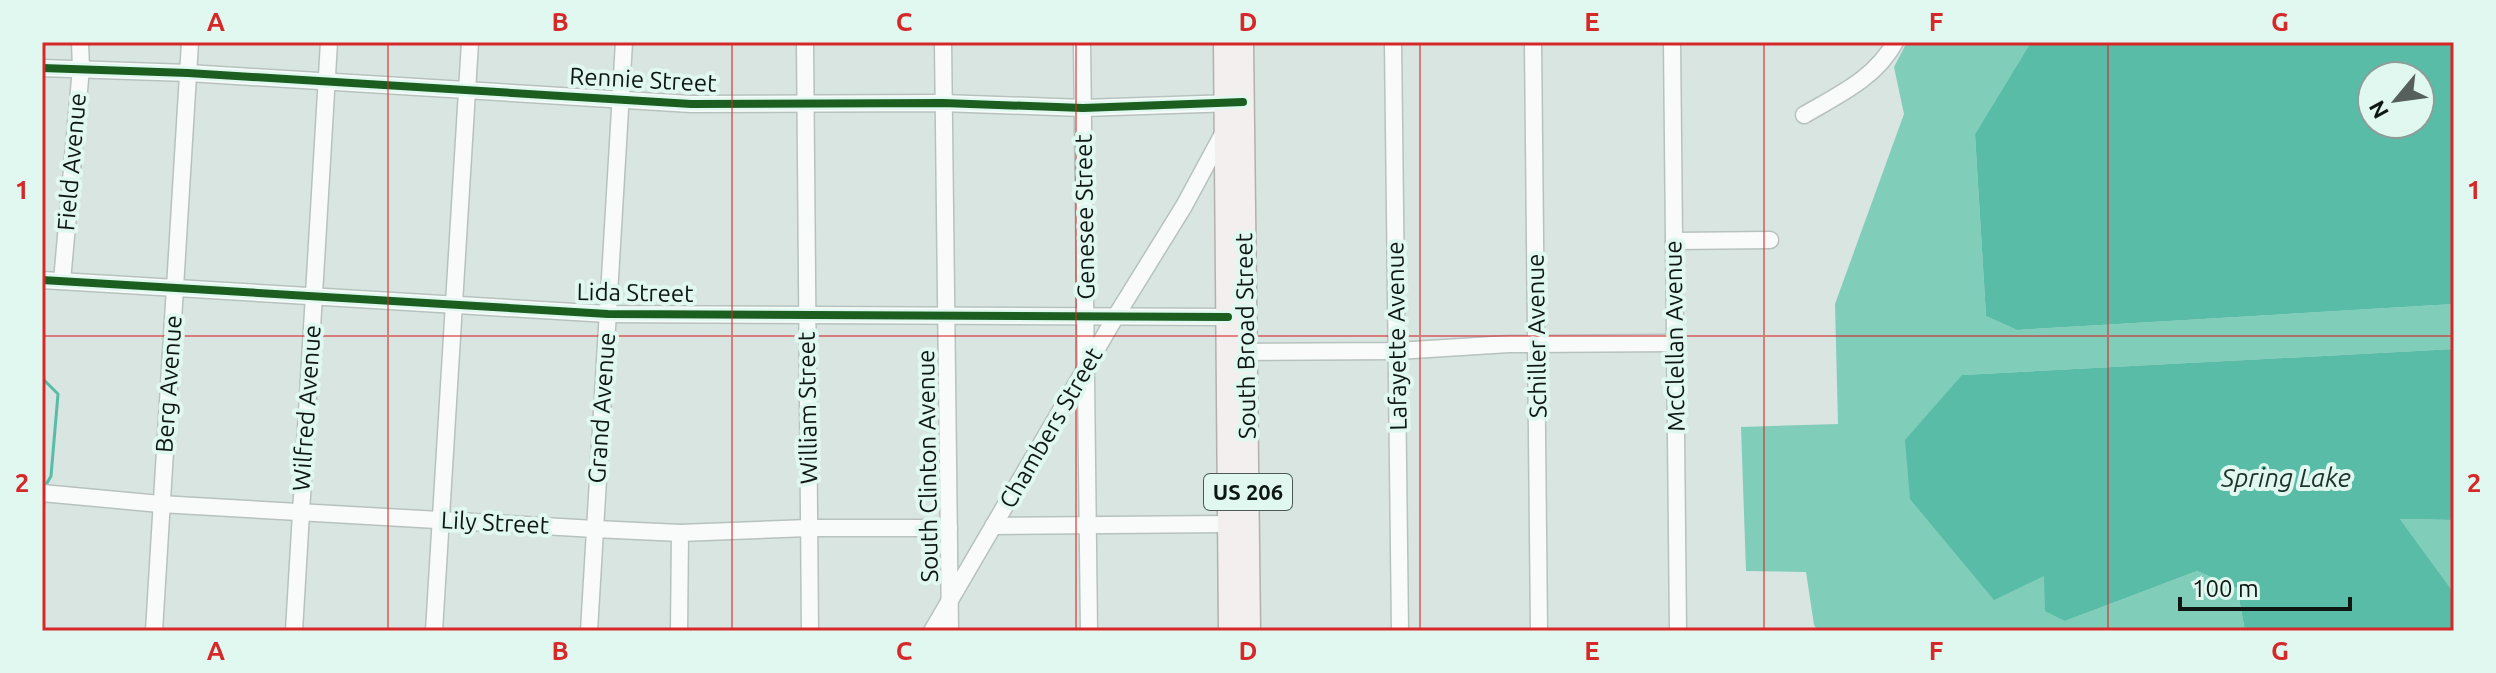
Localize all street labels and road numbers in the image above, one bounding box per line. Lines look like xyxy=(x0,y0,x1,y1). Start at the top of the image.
street label: Rennie Street xyxy=(569,62,718,97)
street label: Field Avenue xyxy=(52,92,91,232)
street label: Genesee Street xyxy=(1070,133,1099,300)
street label: South Broad Street xyxy=(1230,232,1261,439)
street label: McClellan Avenue xyxy=(1659,240,1690,432)
street label: Lafayette Avenue xyxy=(1381,241,1412,431)
street label: Schiller Avenue xyxy=(1522,254,1551,419)
street label: Lida Street xyxy=(576,278,694,307)
street label: Berg Avenue xyxy=(150,314,187,454)
street label: Wilfred Avenue xyxy=(287,324,326,492)
street label: Grand Avenue xyxy=(583,331,620,484)
street label: William Street xyxy=(793,331,822,484)
street label: Chambers Street xyxy=(994,342,1108,513)
street label: South Clinton Avenue xyxy=(912,349,943,583)
road number: US 206 xyxy=(1204,474,1292,510)
street label: Lily Street xyxy=(440,506,550,539)

